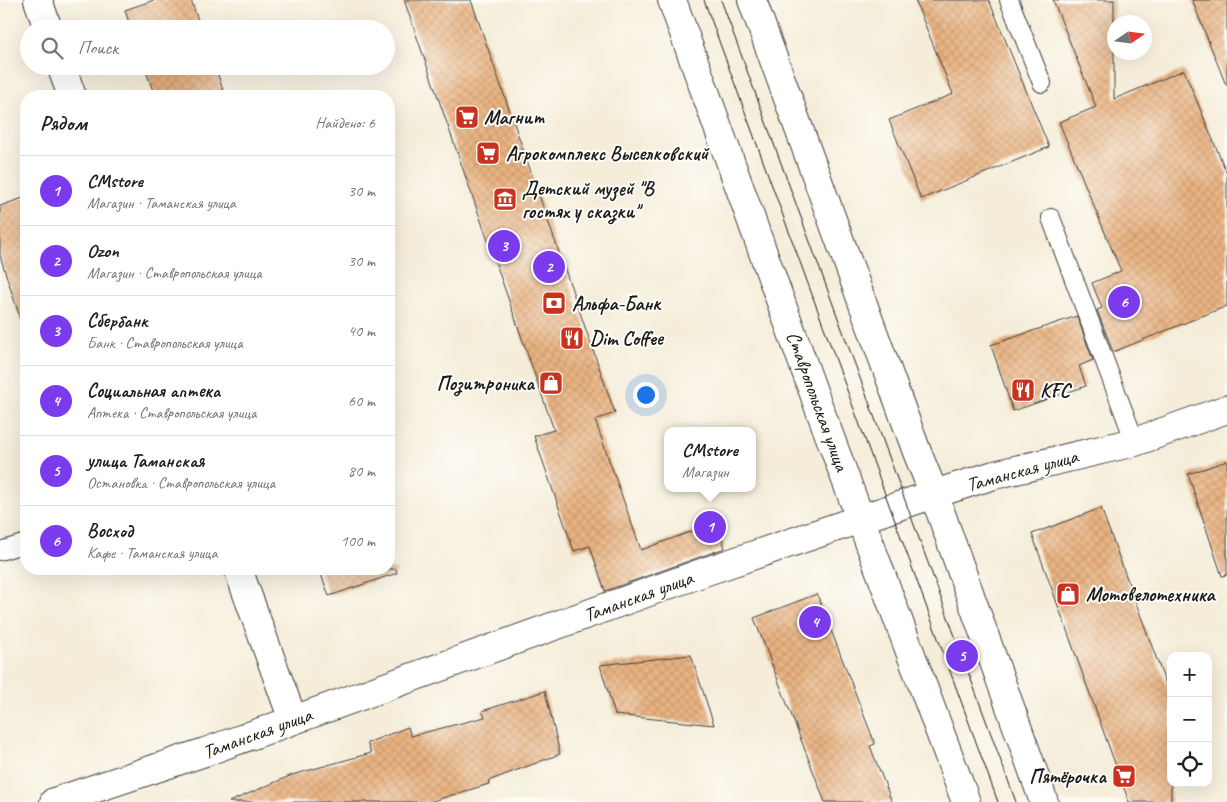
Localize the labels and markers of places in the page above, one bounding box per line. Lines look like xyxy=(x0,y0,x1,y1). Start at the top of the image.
supermarket icon: Магнит xyxy=(454,104,480,130)
place label: Магнит xyxy=(484,105,545,130)
supermarket icon: Агрокомплекс Выселковский xyxy=(475,140,501,166)
place label: Агрокомплекс Выселковский xyxy=(506,141,710,166)
place label: Детский музей "В гостях у сказки" xyxy=(522,176,655,225)
museum icon: Детский музей "В гостях у сказки" xyxy=(492,186,518,212)
pin: 3 xyxy=(488,227,520,265)
pin: 2 xyxy=(533,248,565,286)
pin: 6 xyxy=(1108,283,1140,321)
bank icon: Альфа-Банк xyxy=(541,290,567,316)
place label: Альфа-Банк xyxy=(572,291,662,316)
restaurant icon: Dim Coffee xyxy=(559,325,585,351)
place label: Dim Coffee xyxy=(590,326,665,351)
shop icon: Позитроника xyxy=(538,370,564,396)
place label: Позитроника xyxy=(437,371,535,397)
restaurant icon: KFC xyxy=(1010,377,1036,403)
place label: KFC xyxy=(1040,378,1073,403)
pin: 1 xyxy=(694,508,726,546)
shop icon: Мотовелотехника xyxy=(1055,581,1081,607)
place label: Мотовелотехника xyxy=(1086,582,1217,607)
pin: 4 xyxy=(799,603,831,641)
pin: 5 xyxy=(946,637,978,675)
supermarket icon: Пятёрочка xyxy=(1111,763,1137,789)
place label: Пятёрочка xyxy=(1029,764,1107,789)

